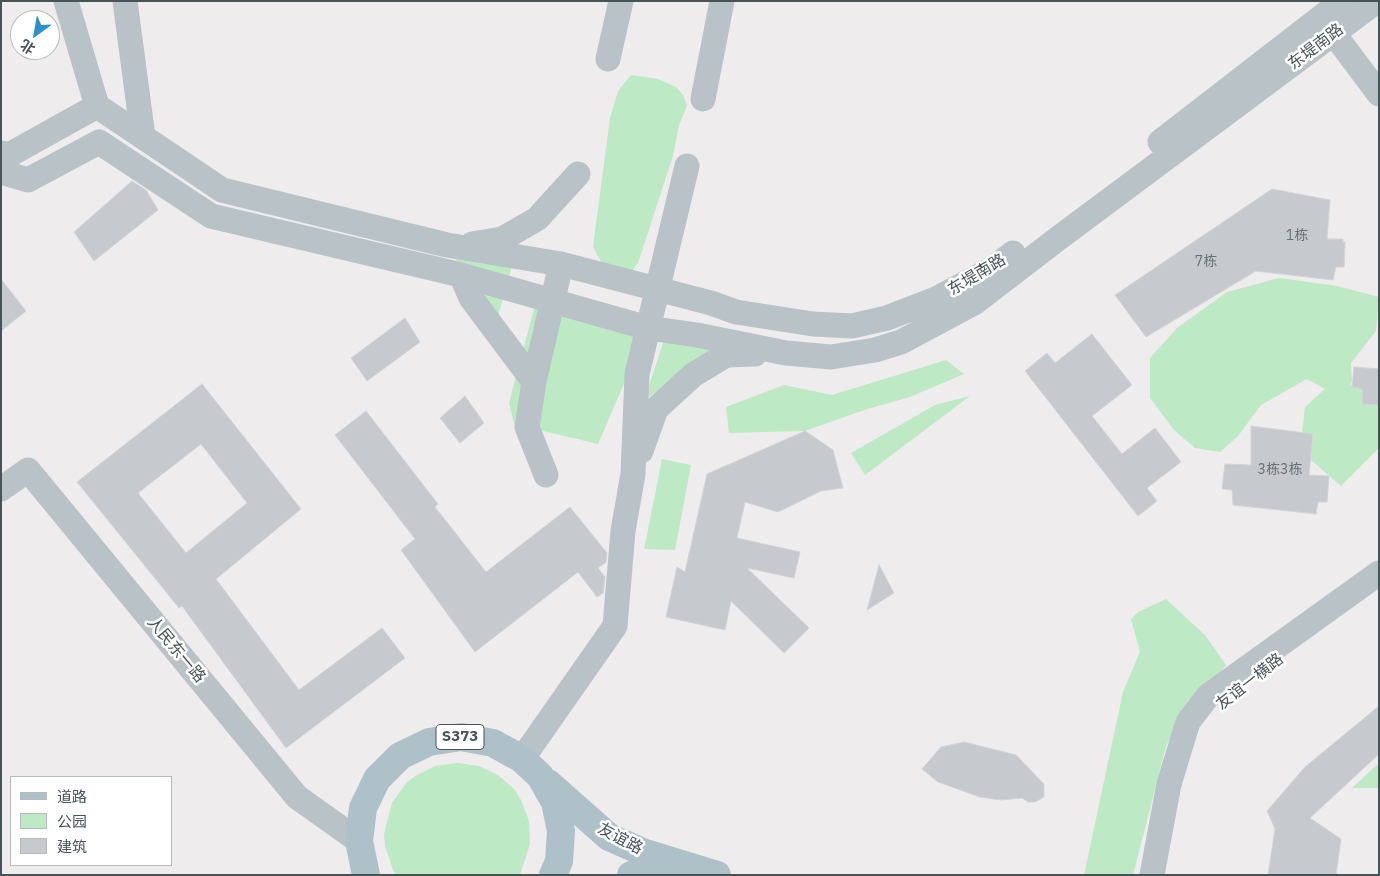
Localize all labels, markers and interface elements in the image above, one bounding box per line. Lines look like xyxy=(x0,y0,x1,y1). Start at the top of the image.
north arrow xyxy=(10,10,60,60)
street label: 东堤南路 xyxy=(1285,20,1347,74)
text: 北 xyxy=(17,36,38,58)
house number: 1栋 xyxy=(1286,228,1308,244)
street label: 东堤南路 xyxy=(945,250,1009,300)
house number: 7栋 xyxy=(1195,254,1217,270)
house number: 3栋3栋 xyxy=(1258,462,1302,478)
street label: 人民东一路 xyxy=(143,613,209,687)
street label: 友谊一横路 xyxy=(1213,650,1287,714)
road number: S373 xyxy=(436,724,484,750)
legend xyxy=(10,776,172,866)
text: 道路 xyxy=(57,787,87,806)
text: 公园 xyxy=(57,812,87,831)
street label: 友谊路 xyxy=(594,819,646,859)
text: 建筑 xyxy=(57,837,87,856)

